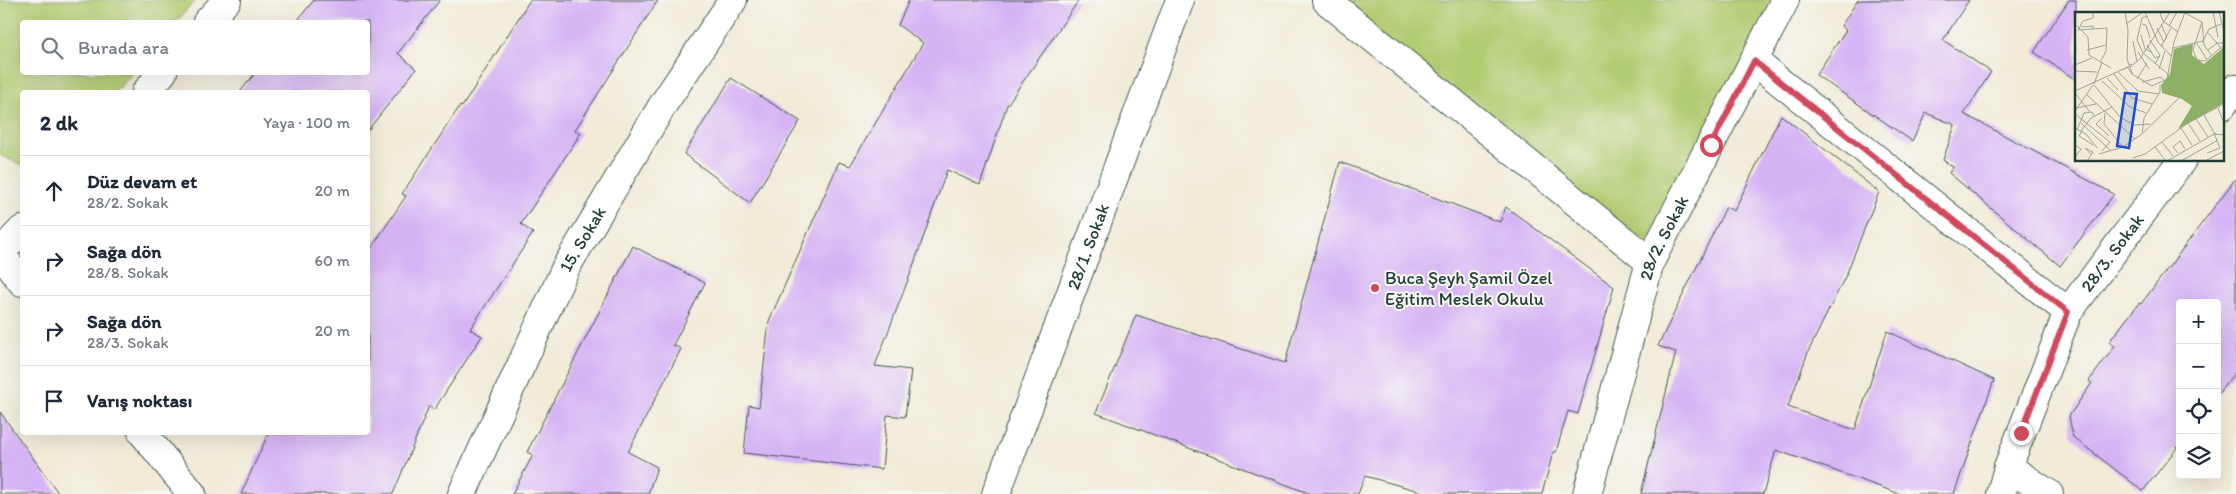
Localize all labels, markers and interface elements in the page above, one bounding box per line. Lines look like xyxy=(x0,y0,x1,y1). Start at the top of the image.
inset map xyxy=(2075,12,2224,161)
search box xyxy=(20,20,370,75)
icon: search xyxy=(38,34,66,62)
text: Burada ara xyxy=(78,36,169,59)
text: 2 dk xyxy=(40,110,78,135)
text: Yaya · 100 m xyxy=(263,113,350,132)
route start xyxy=(1700,134,1723,157)
text: Düz devam et xyxy=(87,170,197,193)
icon: ahead xyxy=(40,177,68,205)
text: 20 m xyxy=(315,181,350,200)
street label: 28/2. Sokak xyxy=(1635,192,1693,282)
text: 28/2. Sokak xyxy=(87,193,168,212)
street label: 28/1. Sokak xyxy=(1062,200,1114,293)
street label: 15. Sokak xyxy=(554,202,611,275)
street label: 28/3. Sokak xyxy=(2076,210,2149,296)
text: Sağa dön xyxy=(87,240,161,263)
icon: right xyxy=(40,247,68,275)
text: 60 m xyxy=(315,251,350,270)
text: 28/8. Sokak xyxy=(87,263,169,282)
place label: Buca Şeyh Şamil Özel Eğitim Meslek Okulu xyxy=(1385,267,1552,310)
marker: Buca Şeyh Şamil Özel Eğitim Meslek Okulu xyxy=(1369,282,1381,294)
map controls xyxy=(2176,299,2221,479)
button: + xyxy=(2176,299,2221,344)
text: Sağa dön xyxy=(87,310,161,333)
icon: right xyxy=(40,317,68,345)
text: 20 m xyxy=(315,321,350,340)
text: 28/3. Sokak xyxy=(87,333,169,352)
button: − xyxy=(2176,344,2221,389)
icon: arrive xyxy=(40,387,68,415)
text: Varış noktası xyxy=(87,389,192,412)
button: locate xyxy=(2176,389,2221,434)
route end xyxy=(2010,422,2033,445)
button: layers xyxy=(2176,434,2221,479)

